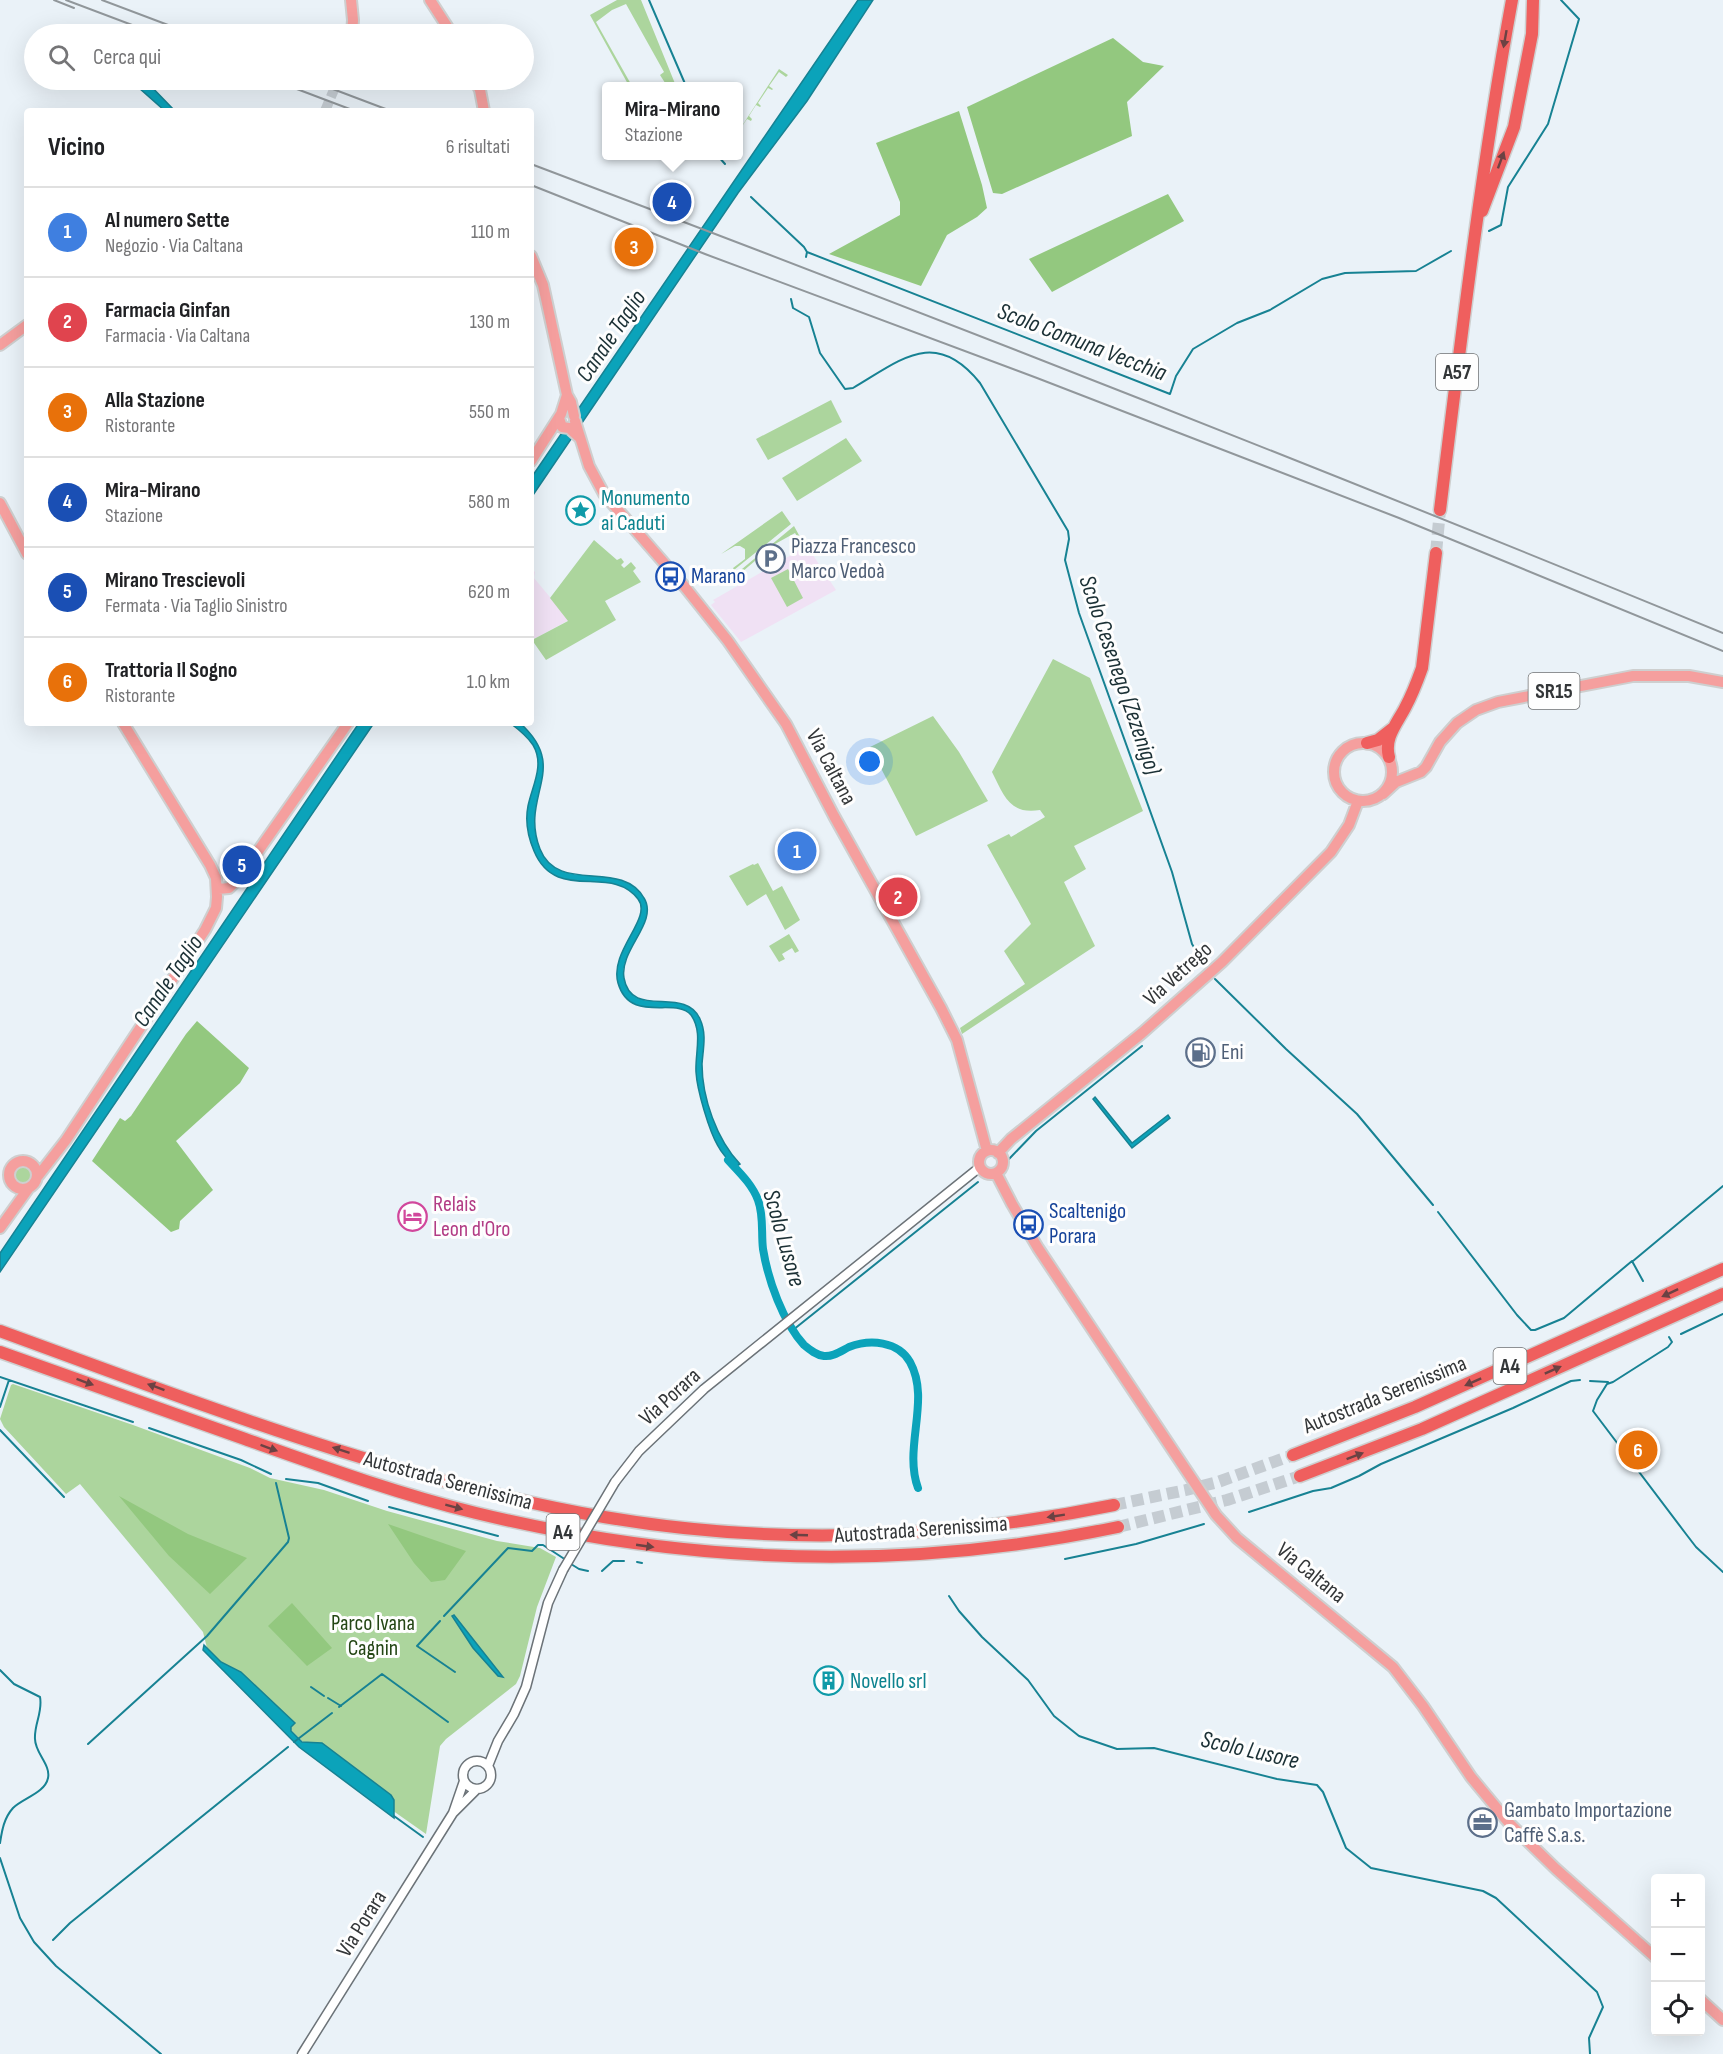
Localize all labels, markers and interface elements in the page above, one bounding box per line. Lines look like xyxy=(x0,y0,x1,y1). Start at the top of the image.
search box xyxy=(24,24,534,90)
one-way arrow xyxy=(1500,30,1509,49)
icon: search xyxy=(45,41,78,74)
text: Cerca qui xyxy=(93,44,161,71)
popup xyxy=(602,82,743,160)
text: Mira-Mirano xyxy=(625,96,720,123)
text: Stazione xyxy=(625,123,683,147)
text: Vicino xyxy=(48,132,105,163)
text: 6 risultati xyxy=(446,135,510,159)
one-way arrow xyxy=(1497,151,1507,169)
pin: 4 xyxy=(652,180,692,224)
text: Al numero Sette xyxy=(105,207,230,234)
text: 1 xyxy=(64,220,71,244)
text: 110 m xyxy=(471,220,510,244)
pin: 3 xyxy=(614,224,654,270)
text: Negozio · Via Caltana xyxy=(105,234,243,258)
water label: Canale Taglio xyxy=(570,284,652,387)
water label: Scolo Comuna Vecchia xyxy=(993,296,1171,388)
text: Farmacia Ginfan xyxy=(105,297,230,324)
text: 2 xyxy=(63,310,72,334)
text: 130 m xyxy=(470,310,510,334)
text: Farmacia · Via Caltana xyxy=(105,324,250,348)
road number: A57 xyxy=(1436,354,1478,390)
text: Alla Stazione xyxy=(105,387,205,414)
text: 3 xyxy=(63,400,72,424)
text: 550 m xyxy=(469,400,510,424)
text: Ristorante xyxy=(105,414,175,438)
text: Mira-Mirano xyxy=(105,477,201,504)
place label: Monumento ai Caduti xyxy=(601,485,690,537)
text: 4 xyxy=(63,490,72,514)
text: 580 m xyxy=(468,490,510,514)
place icon: Monumento ai Caduti xyxy=(564,495,596,527)
text: Stazione xyxy=(105,504,163,528)
place label: Piazza Francesco Marco Vedoà xyxy=(791,533,916,585)
parking icon: Piazza Francesco Marco Vedoà xyxy=(754,543,786,575)
bus stop icon: Marano xyxy=(654,560,686,592)
place label: Marano xyxy=(691,563,746,590)
text: Mirano Trescievoli xyxy=(105,567,245,594)
water label: Scolo Cesenego (Zezenigo) xyxy=(1072,572,1168,779)
text: 5 xyxy=(63,580,72,604)
text: 620 m xyxy=(468,580,510,604)
text: Fermata · Via Taglio Sinistro xyxy=(105,594,288,618)
text: Trattoria Il Sogno xyxy=(105,657,237,684)
text: 6 xyxy=(63,670,72,694)
text: 1.0 km xyxy=(467,670,510,694)
road number: SR15 xyxy=(1528,673,1580,709)
text: Ristorante xyxy=(105,684,175,708)
street label: Via Caltana xyxy=(800,725,862,809)
your location xyxy=(855,747,884,776)
pin: 1 xyxy=(778,828,816,874)
pin: 5 xyxy=(222,842,262,888)
pin: 2 xyxy=(878,874,918,920)
water label: Canale Taglio xyxy=(127,929,209,1032)
street label: Via Vetrego xyxy=(1138,936,1218,1012)
fuel station icon: Eni xyxy=(1184,1036,1216,1068)
place label: Eni xyxy=(1221,1039,1244,1066)
water label: Scolo Lusore xyxy=(756,1186,812,1290)
place label: Relais Leon d'Oro xyxy=(433,1191,510,1243)
place label: Scaltenigo Porara xyxy=(1049,1198,1126,1250)
hotel icon: Relais Leon d'Oro xyxy=(396,1201,428,1233)
bus stop icon: Scaltenigo Porara xyxy=(1012,1208,1044,1240)
one-way arrow xyxy=(1661,1289,1678,1298)
road number: A4 xyxy=(1494,1348,1526,1384)
street label: Autostrada Serenissima xyxy=(1299,1350,1470,1440)
street label: Via Porara xyxy=(634,1362,706,1432)
one-way arrow xyxy=(1545,1366,1562,1375)
one-way arrow xyxy=(76,1378,94,1388)
one-way arrow xyxy=(1464,1378,1482,1387)
one-way arrow xyxy=(147,1382,165,1392)
pin: 6 xyxy=(1618,1428,1658,1472)
one-way arrow xyxy=(260,1443,278,1453)
one-way arrow xyxy=(332,1445,350,1455)
street label: Autostrada Serenissima xyxy=(360,1445,535,1516)
one-way arrow xyxy=(1346,1451,1364,1460)
one-way arrow xyxy=(446,1503,464,1512)
street label: Autostrada Serenissima xyxy=(833,1510,1008,1550)
one-way arrow xyxy=(1046,1512,1065,1521)
road number: A4 xyxy=(546,1514,580,1550)
one-way arrow xyxy=(790,1530,809,1539)
street label: Via Caltana xyxy=(1271,1537,1351,1609)
one-way arrow xyxy=(636,1541,655,1550)
park label: Parco Ivana Cagnin xyxy=(331,1610,415,1662)
building icon: Novello srl xyxy=(813,1665,845,1697)
place label: Novello srl xyxy=(850,1668,926,1695)
water label: Scolo Lusore xyxy=(1198,1725,1302,1775)
place label: Gambato Importazione Caffè S.a.s. xyxy=(1504,1797,1672,1849)
office icon: Gambato Importazione Caffè S.a.s. xyxy=(1467,1807,1499,1839)
map controls xyxy=(1651,1874,1705,2036)
button: + xyxy=(1651,1874,1705,1928)
street label: Via Porara xyxy=(331,1886,393,1962)
button: − xyxy=(1651,1928,1705,1982)
button: locate xyxy=(1651,1982,1705,2036)

